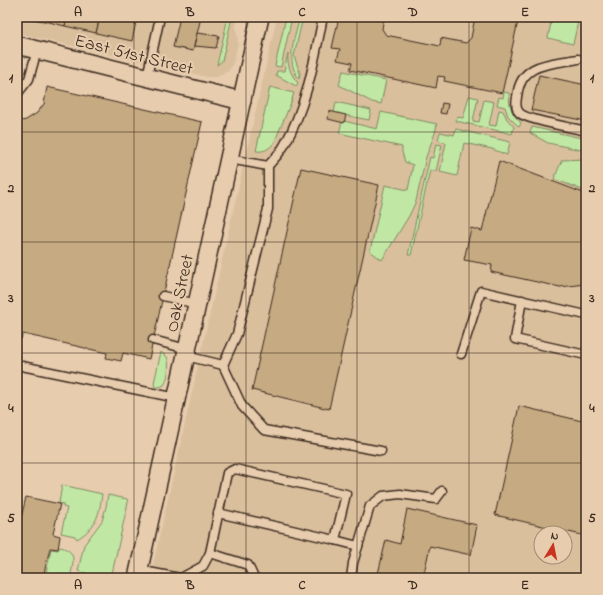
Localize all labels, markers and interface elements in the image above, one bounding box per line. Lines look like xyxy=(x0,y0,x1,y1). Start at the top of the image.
text: A xyxy=(74,3,82,22)
text: B xyxy=(185,3,195,22)
text: C xyxy=(298,3,306,22)
text: D xyxy=(407,3,418,22)
text: E xyxy=(521,3,529,22)
street label: East 51st Street xyxy=(71,29,196,83)
text: 1 xyxy=(9,69,14,88)
text: 1 xyxy=(590,69,595,88)
text: 2 xyxy=(7,179,15,198)
text: 2 xyxy=(588,179,596,198)
street label: Oak Street xyxy=(160,252,202,335)
text: 3 xyxy=(7,289,14,308)
text: 3 xyxy=(588,289,595,308)
text: 4 xyxy=(7,399,14,418)
text: 4 xyxy=(588,399,595,418)
text: 5 xyxy=(7,509,15,528)
text: 5 xyxy=(588,509,596,528)
north arrow xyxy=(533,525,573,565)
text: N xyxy=(550,528,560,545)
text: A xyxy=(74,576,82,595)
text: B xyxy=(185,576,195,595)
text: C xyxy=(298,576,306,595)
text: D xyxy=(407,576,418,595)
text: E xyxy=(521,576,529,595)

